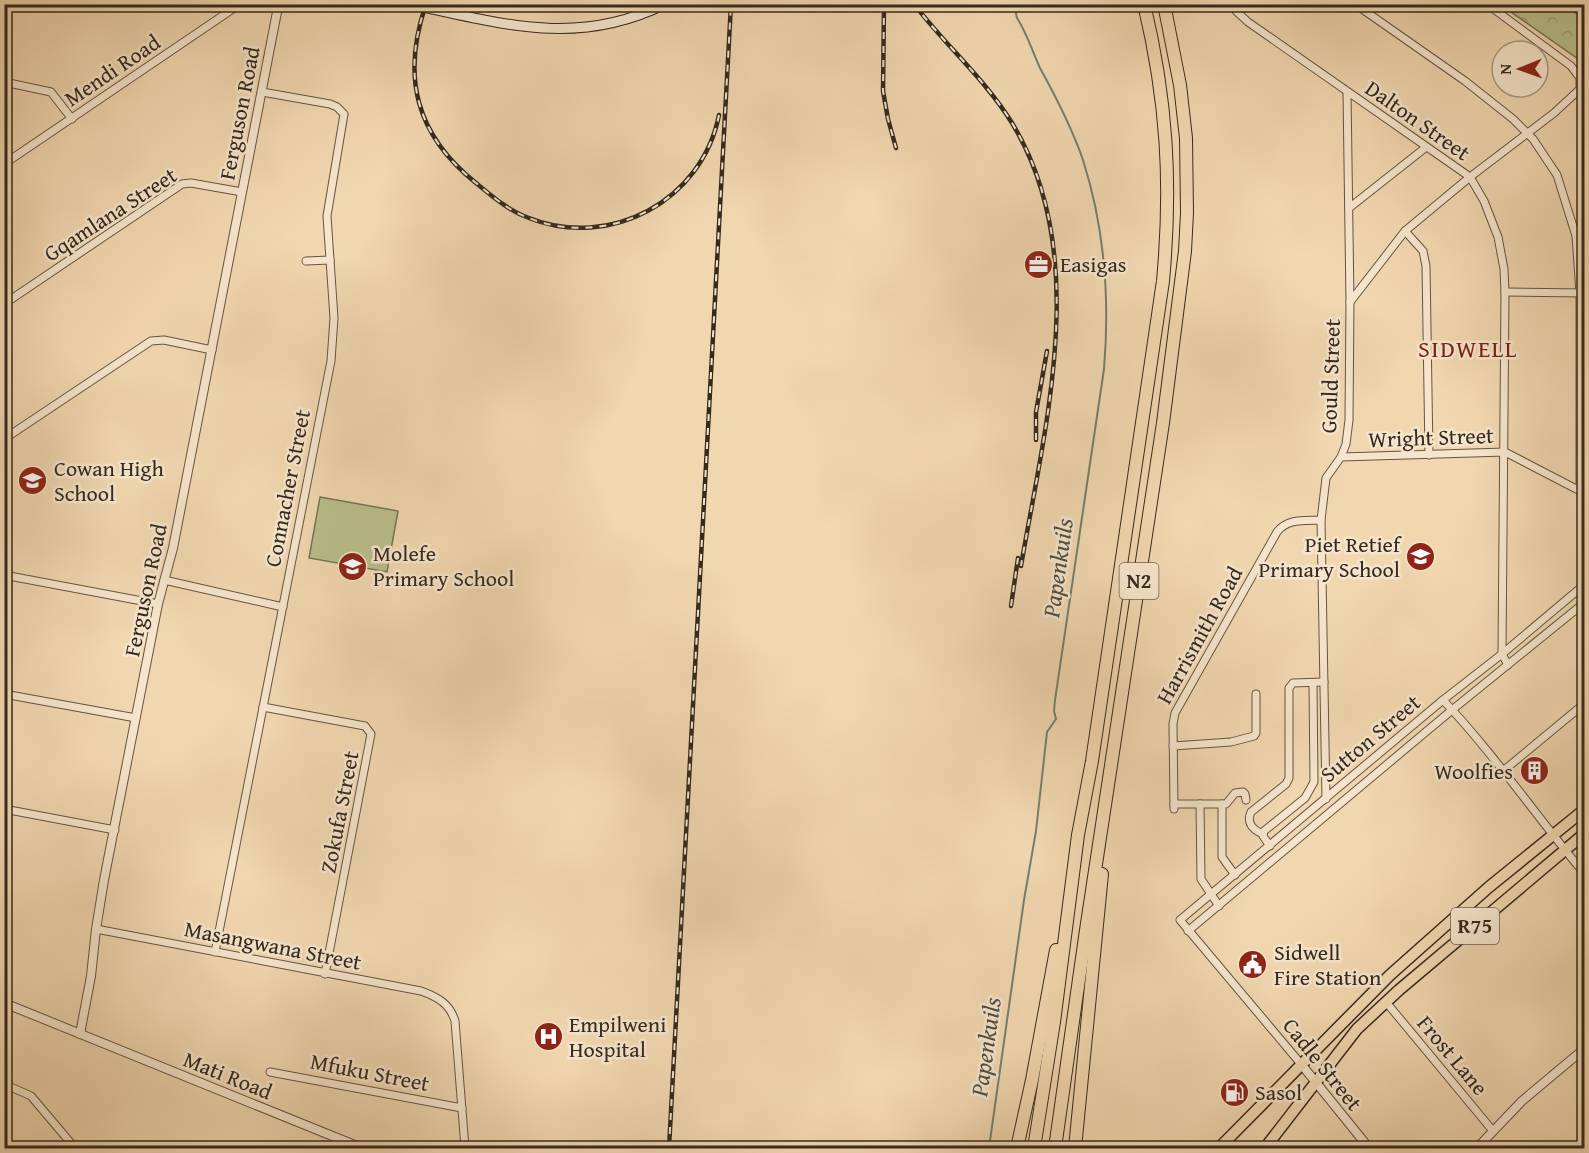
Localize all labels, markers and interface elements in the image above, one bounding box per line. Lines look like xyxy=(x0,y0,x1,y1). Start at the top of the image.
street label: Mendi Road xyxy=(58,26,167,114)
north arrow xyxy=(1490,39,1550,99)
street label: Ferguson Road xyxy=(210,43,268,182)
text: N xyxy=(1493,63,1517,75)
street label: Dalton Street xyxy=(1359,72,1477,168)
street label: Gqamlana Street xyxy=(37,159,183,269)
office icon: Easigas xyxy=(1023,248,1055,280)
place label: Easigas xyxy=(1060,248,1127,280)
street label: Gould Street xyxy=(1312,318,1348,434)
district label: SIDWELL xyxy=(1418,331,1518,366)
street label: Connacher Street xyxy=(256,406,318,570)
street label: Wright Street xyxy=(1368,419,1495,455)
place label: Cowan High School xyxy=(54,452,164,509)
school or university icon: Cowan High School xyxy=(17,465,49,497)
water label: Papenkuils xyxy=(1033,516,1082,621)
street label: Ferguson Road xyxy=(115,520,175,660)
place label: Piet Retief Primary School xyxy=(1259,528,1403,585)
place label: Molefe Primary School xyxy=(373,537,514,594)
school or university icon: Piet Retief Primary School xyxy=(1405,541,1437,573)
school or university icon: Molefe Primary School xyxy=(336,550,368,582)
street label: Harrismith Road xyxy=(1148,560,1250,710)
road number: N2 xyxy=(1120,563,1158,599)
street label: Sutton Street xyxy=(1313,686,1427,790)
street label: Zokufa Street xyxy=(311,748,367,876)
place label: Woolfies xyxy=(1434,755,1513,787)
building icon: Woolfies xyxy=(1518,755,1550,787)
road number: R75 xyxy=(1451,908,1499,944)
street label: Masangwana Street xyxy=(182,912,365,978)
place label: Sidwell Fire Station xyxy=(1274,936,1382,993)
public building icon: Sidwell Fire Station xyxy=(1237,949,1269,981)
water label: Papenkuils xyxy=(961,995,1010,1100)
place label: Empilweni Hospital xyxy=(569,1008,666,1065)
street label: Frost Lane xyxy=(1410,1008,1496,1102)
street label: Cadle Street xyxy=(1276,1011,1371,1117)
hospital icon: Empilweni Hospital xyxy=(532,1021,564,1053)
street label: Mati Road xyxy=(179,1043,277,1107)
street label: Mfuku Street xyxy=(308,1045,432,1099)
fuel station icon: Sasol xyxy=(1218,1076,1250,1108)
place label: Sasol xyxy=(1255,1076,1302,1108)

